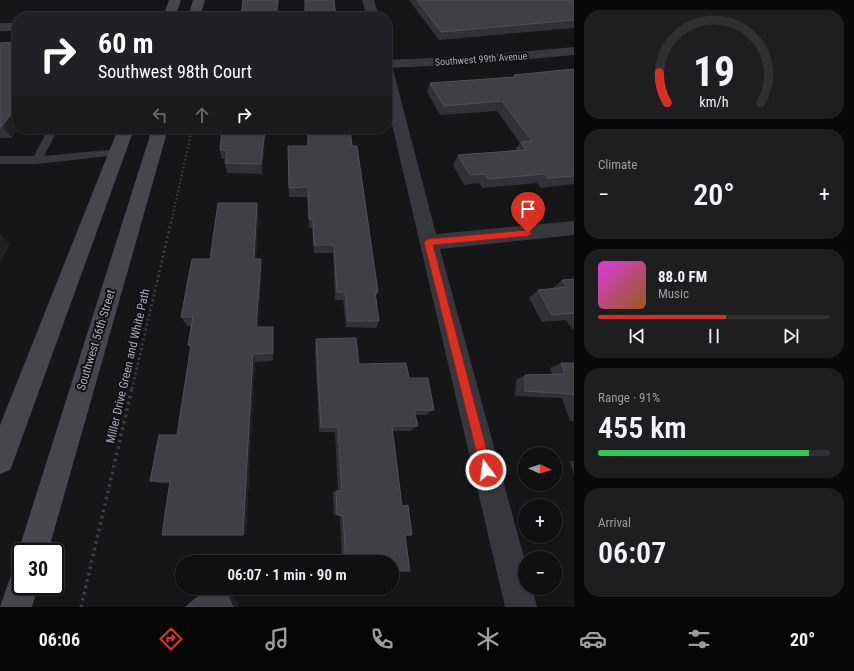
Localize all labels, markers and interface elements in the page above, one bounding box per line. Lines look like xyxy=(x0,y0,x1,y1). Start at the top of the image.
text: 60 m xyxy=(98,27,154,60)
icon: right xyxy=(32,28,84,80)
text: 19 xyxy=(693,47,735,96)
street label: Southwest 99th Avenue xyxy=(434,50,528,68)
text: Southwest 98th Court xyxy=(98,61,252,82)
text: km/h xyxy=(699,93,729,109)
icon: left xyxy=(149,104,171,126)
icon: ahead xyxy=(191,104,213,126)
icon: right xyxy=(233,104,255,126)
text: Climate xyxy=(598,157,637,172)
text: 20° xyxy=(693,177,735,212)
text: − xyxy=(598,182,609,207)
text: + xyxy=(819,182,830,207)
pin xyxy=(511,192,545,233)
icon: arrive xyxy=(517,198,539,220)
text: 88.0 FM xyxy=(658,268,707,286)
text: Music xyxy=(658,286,689,301)
street label: Southwest 56th Street xyxy=(74,287,118,392)
street label: Miller Drive Green and White Path xyxy=(103,287,153,445)
icon: previous xyxy=(626,325,648,347)
icon: pause xyxy=(703,325,725,347)
icon: next xyxy=(780,325,802,347)
text: Range · 91% xyxy=(598,390,660,405)
text: 455 km xyxy=(598,410,687,445)
north arrow xyxy=(518,447,562,491)
map controls xyxy=(518,447,562,595)
position arrow xyxy=(465,449,507,491)
button: + xyxy=(518,499,562,543)
text: Arrival xyxy=(598,515,631,530)
text: 06:07 xyxy=(598,535,666,570)
speed limit sign: 30 xyxy=(12,543,64,595)
button: − xyxy=(518,551,562,595)
text: 06:07 · 1 min · 90 m xyxy=(227,566,347,584)
icon: directions xyxy=(157,625,185,653)
icon: music xyxy=(263,625,291,653)
icon: phone xyxy=(368,625,396,653)
icon: climate xyxy=(474,625,502,653)
icon: car xyxy=(579,625,607,653)
icon: filters xyxy=(685,625,713,653)
text: 06:06 xyxy=(39,629,80,650)
text: 20° xyxy=(790,629,815,650)

